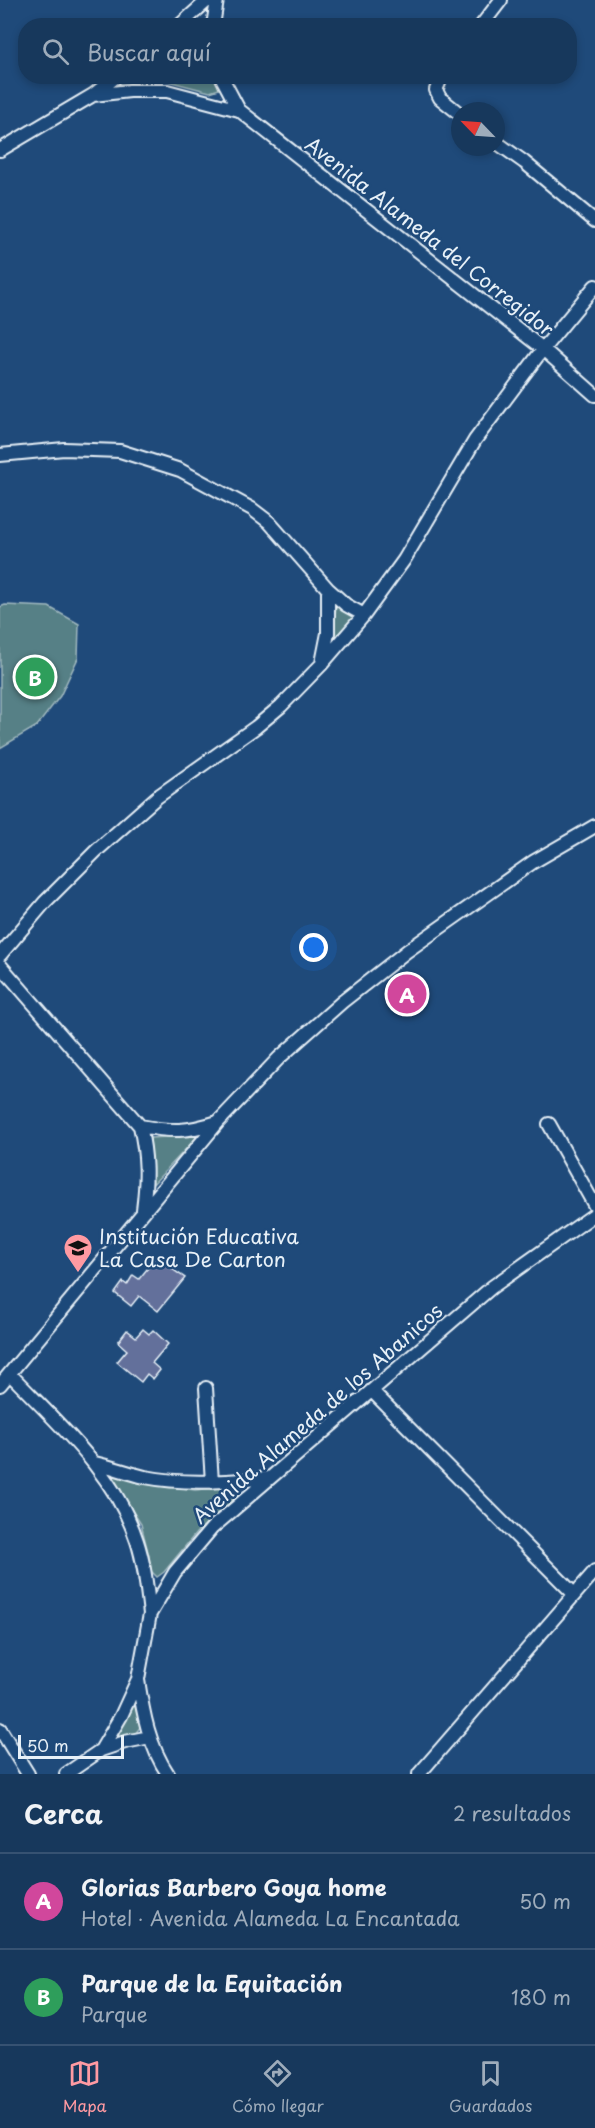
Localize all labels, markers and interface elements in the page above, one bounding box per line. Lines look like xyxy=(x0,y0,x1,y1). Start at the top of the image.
search box xyxy=(18,18,577,84)
icon: search xyxy=(39,35,72,68)
text: Buscar aquí xyxy=(87,35,211,68)
north arrow xyxy=(451,102,505,156)
street label: Avenida Alameda del Corregidor xyxy=(299,129,562,343)
pin: B xyxy=(15,654,54,700)
your location xyxy=(299,933,328,962)
pin: A xyxy=(388,972,426,1016)
place label: Institución Educativa La Casa De Carton xyxy=(99,1221,299,1274)
school or university icon: Institución Educativa La Casa De Carton xyxy=(62,1232,94,1274)
street label: Avenida Alameda de los Abanicos xyxy=(185,1296,449,1530)
scale bar xyxy=(18,1732,124,1760)
text: 50 m xyxy=(27,1733,68,1757)
text: Cerca xyxy=(24,1794,103,1833)
text: 2 resultados xyxy=(453,1798,571,1828)
text: Glorias Barbero Goya home xyxy=(81,1870,387,1903)
text: A xyxy=(36,1886,51,1916)
text: 50 m xyxy=(519,1886,571,1916)
text: Hotel · Avenida Alameda La Encantada xyxy=(81,1903,460,1933)
text: Parque de la Equitación xyxy=(81,1966,343,1999)
text: B xyxy=(37,1982,50,2012)
text: 180 m xyxy=(511,1982,571,2012)
text: Parque xyxy=(81,1999,148,2029)
tab: Mapa xyxy=(63,2057,107,2117)
tab: Cómo llegar xyxy=(232,2057,324,2117)
tab: Guardados xyxy=(449,2057,532,2117)

